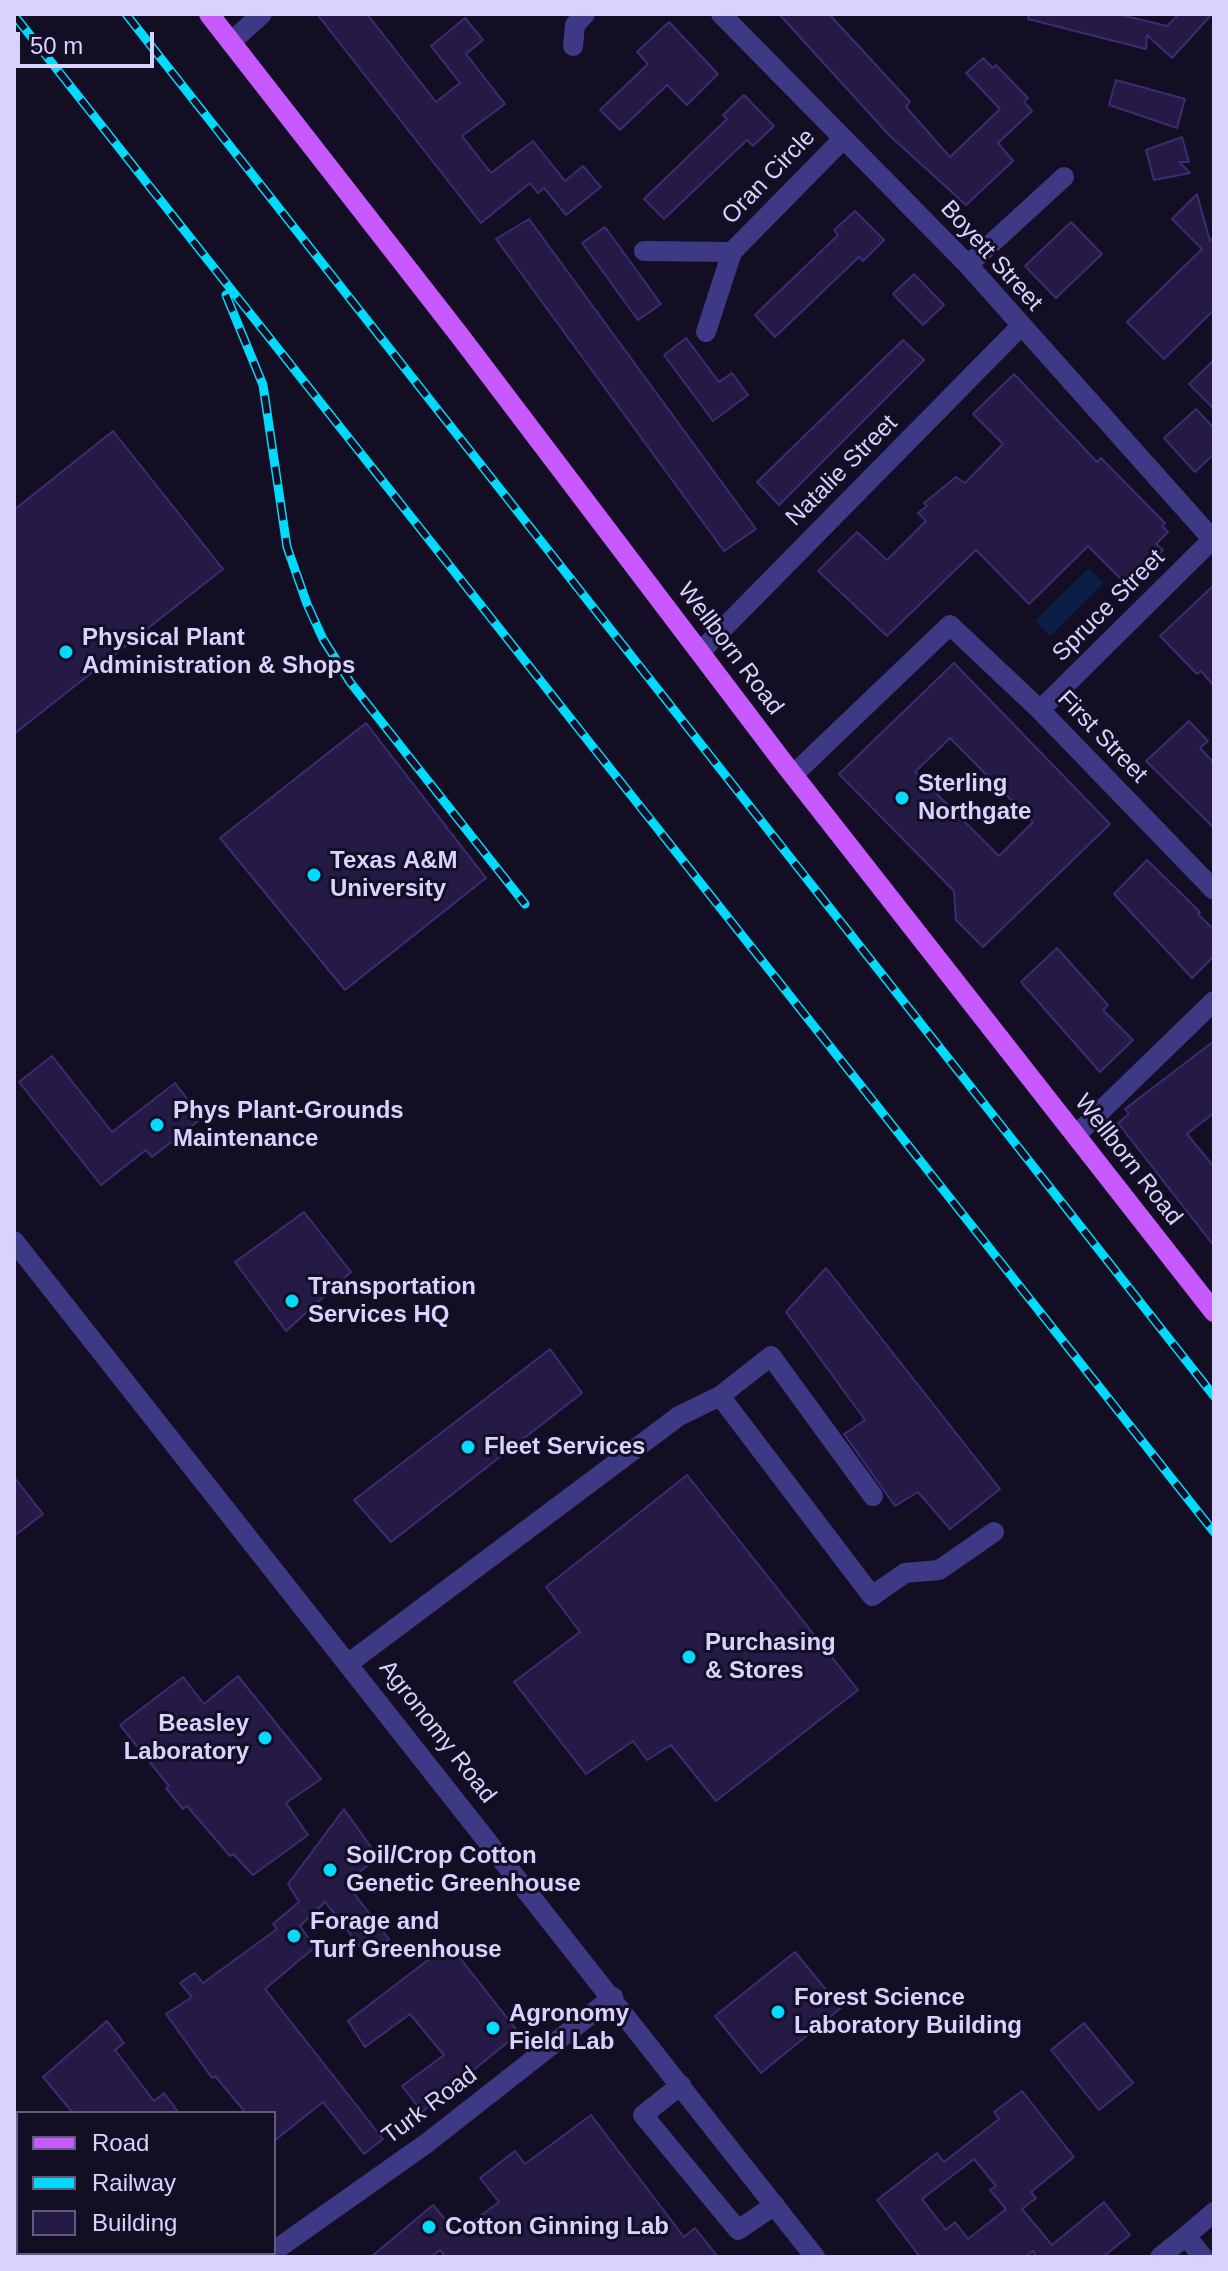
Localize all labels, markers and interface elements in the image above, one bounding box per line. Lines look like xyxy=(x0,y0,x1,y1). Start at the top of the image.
scale bar xyxy=(20,16,158,66)
text: 50 m xyxy=(30,32,83,59)
street label: Oran Circle xyxy=(716,123,822,231)
street label: Boyett Street xyxy=(934,195,1048,317)
street label: Natalie Street xyxy=(780,409,904,533)
street label: Spruce Street xyxy=(1047,544,1171,668)
street label: Wellborn Road xyxy=(671,577,789,721)
place label: Physical Plant Administration & Shops xyxy=(82,624,355,680)
marker: Physical Plant Administration & Shops xyxy=(57,643,75,661)
street label: First Street xyxy=(1051,685,1153,789)
place label: Sterling Northgate xyxy=(918,770,1031,826)
marker: Sterling Northgate xyxy=(893,789,911,807)
place label: Texas A&M University xyxy=(330,847,458,903)
marker: Texas A&M University xyxy=(305,866,323,884)
street label: Wellborn Road xyxy=(1068,1089,1188,1231)
place label: Phys Plant-Grounds Maintenance xyxy=(173,1097,404,1153)
marker: Phys Plant-Grounds Maintenance xyxy=(148,1116,166,1134)
place label: Transportation Services HQ xyxy=(308,1273,476,1329)
marker: Transportation Services HQ xyxy=(283,1292,301,1310)
place label: Fleet Services xyxy=(484,1433,645,1461)
marker: Fleet Services xyxy=(459,1438,477,1456)
place label: Purchasing & Stores xyxy=(705,1629,836,1685)
marker: Purchasing & Stores xyxy=(680,1648,698,1666)
street label: Agronomy Road xyxy=(372,1655,502,1809)
place label: Beasley Laboratory xyxy=(124,1710,249,1766)
marker: Beasley Laboratory xyxy=(256,1729,274,1747)
place label: Soil/Crop Cotton Genetic Greenhouse xyxy=(346,1842,581,1898)
marker: Soil/Crop Cotton Genetic Greenhouse xyxy=(321,1861,339,1879)
place label: Forage and Turf Greenhouse xyxy=(310,1908,502,1964)
marker: Forage and Turf Greenhouse xyxy=(285,1927,303,1945)
place label: Forest Science Laboratory Building xyxy=(794,1984,1022,2040)
place label: Agronomy Field Lab xyxy=(509,2000,629,2056)
marker: Forest Science Laboratory Building xyxy=(769,2003,787,2021)
marker: Agronomy Field Lab xyxy=(484,2019,502,2037)
street label: Turk Road xyxy=(377,2061,483,2151)
legend xyxy=(16,2111,276,2255)
text: Road xyxy=(92,2129,149,2156)
text: Railway xyxy=(92,2169,176,2196)
text: Building xyxy=(92,2209,177,2236)
place label: Cotton Ginning Lab xyxy=(445,2213,669,2241)
marker: Cotton Ginning Lab xyxy=(420,2218,438,2236)

